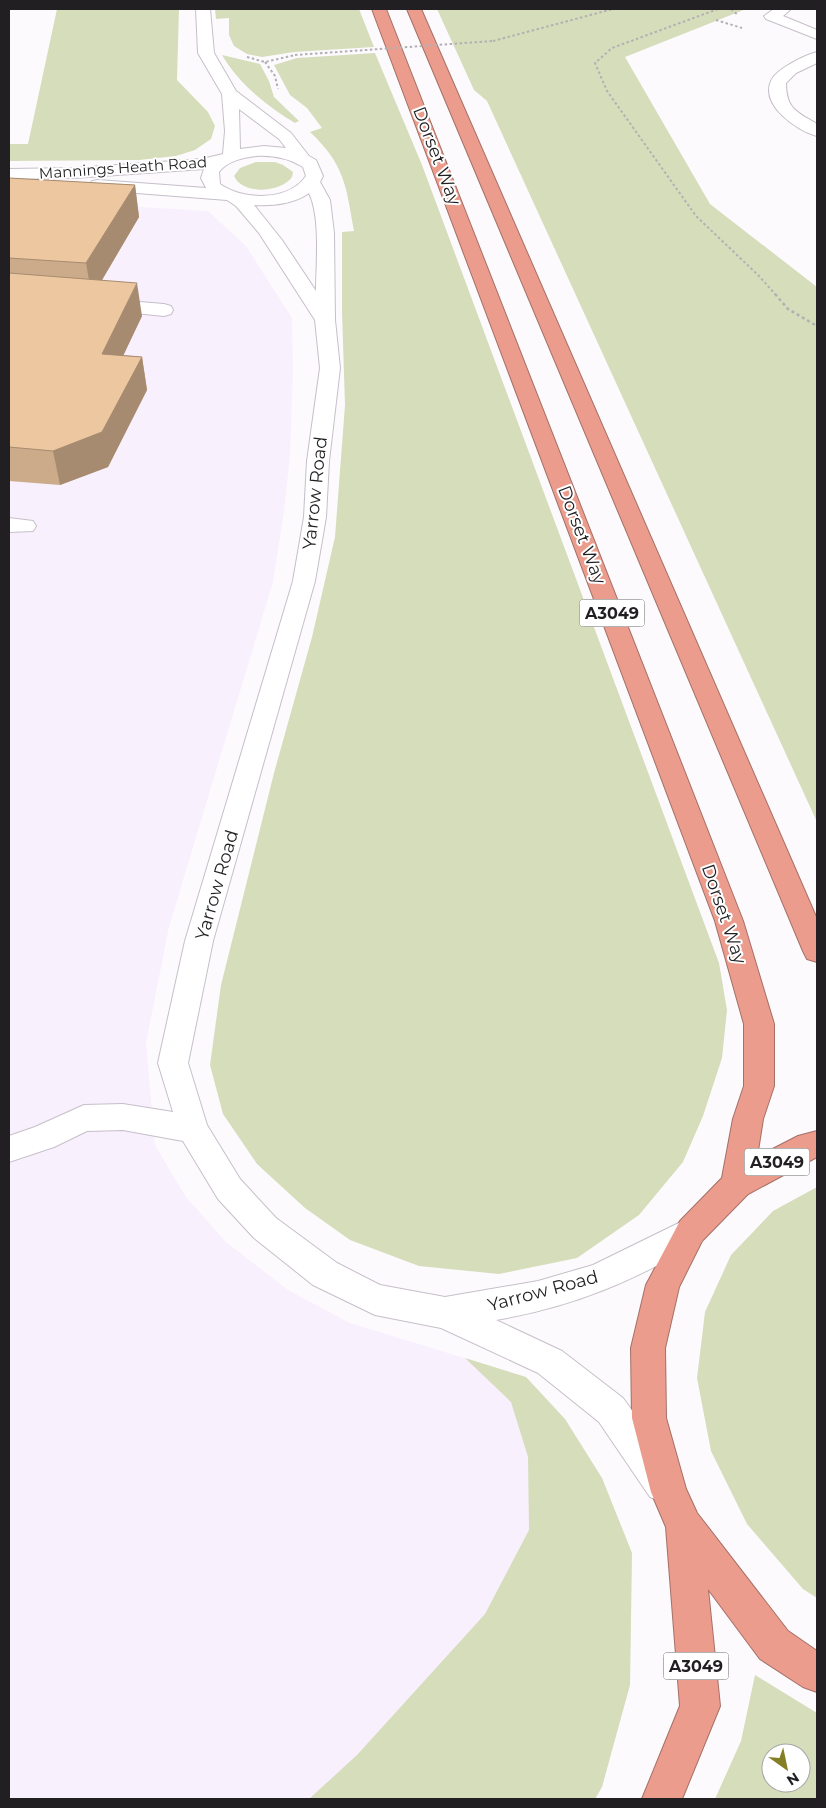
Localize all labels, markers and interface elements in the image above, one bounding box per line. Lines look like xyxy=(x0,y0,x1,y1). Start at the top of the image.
street label: Dorset Way xyxy=(408,103,466,209)
street label: Mannings Heath Road xyxy=(38,152,208,183)
street label: Yarrow Road xyxy=(298,435,332,551)
street label: Dorset Way xyxy=(553,482,611,588)
road number: A3049 xyxy=(580,600,644,626)
street label: Yarrow Road xyxy=(191,827,243,943)
street label: Dorset Way xyxy=(697,861,751,967)
road number: A3049 xyxy=(744,1148,810,1176)
street label: Yarrow Road xyxy=(485,1266,601,1316)
road number: A3049 xyxy=(664,1652,728,1680)
north arrow xyxy=(761,1743,811,1793)
text: N xyxy=(783,1768,803,1790)

